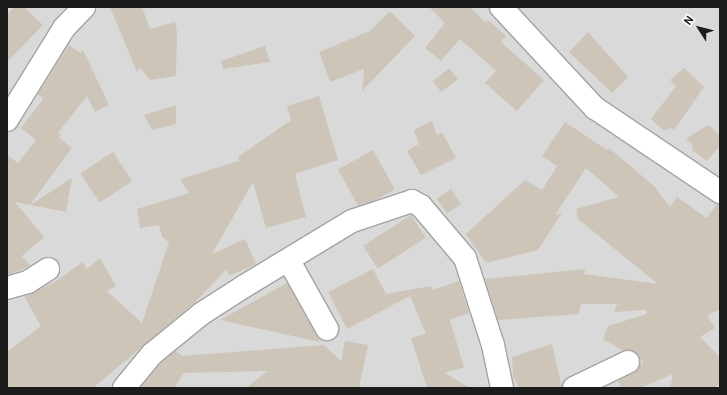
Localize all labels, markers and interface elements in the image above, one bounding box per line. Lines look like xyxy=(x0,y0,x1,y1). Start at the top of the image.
north arrow xyxy=(679,8,719,48)
text: N xyxy=(681,14,696,28)

